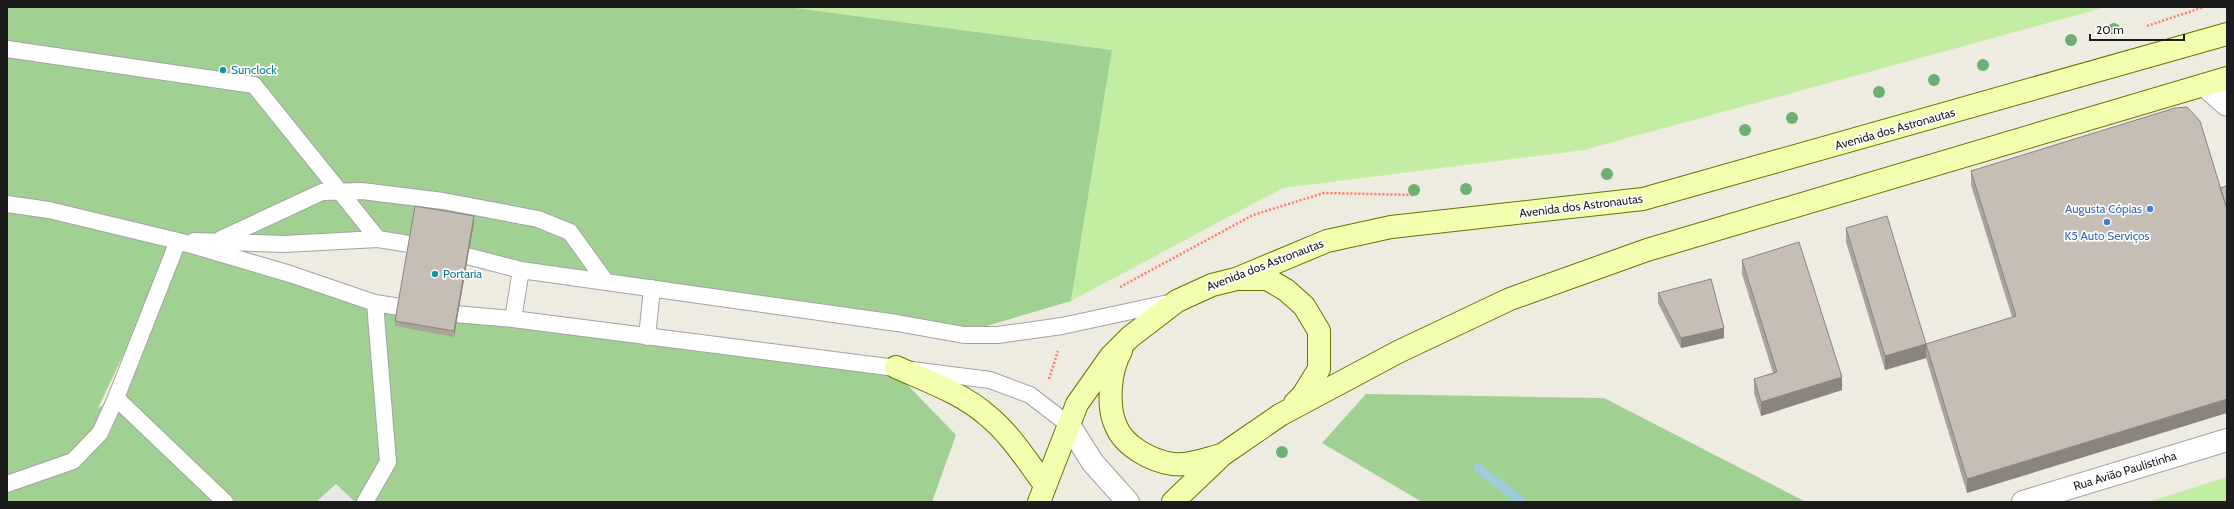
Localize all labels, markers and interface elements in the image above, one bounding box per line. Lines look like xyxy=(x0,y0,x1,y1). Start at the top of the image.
scale bar xyxy=(2090,16,2184,42)
text: 20 m xyxy=(2096,22,2124,37)
place label: Sunclock xyxy=(231,62,277,77)
marker: Sunclock xyxy=(218,65,228,75)
street label: Avenida dos Astronautas xyxy=(1833,104,1957,153)
street label: Avenida dos Astronautas xyxy=(1518,190,1644,221)
place label: Augusta Cópias xyxy=(2065,201,2142,216)
marker: Augusta Cópias xyxy=(2145,204,2155,214)
marker: K5 Auto Serviços xyxy=(2102,217,2112,227)
place label: K5 Auto Serviços xyxy=(2064,228,2150,243)
street label: Avenida dos Astronautas xyxy=(1204,235,1326,294)
place label: Portaria xyxy=(443,266,482,281)
marker: Portaria xyxy=(430,269,440,279)
street label: Rua Avião Paulistinha xyxy=(2072,448,2178,493)

